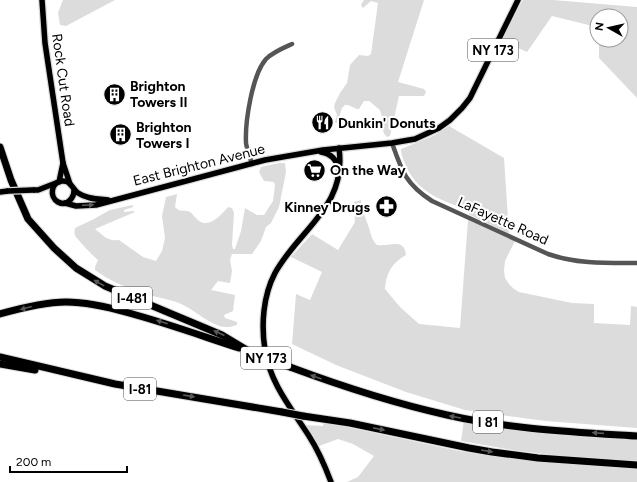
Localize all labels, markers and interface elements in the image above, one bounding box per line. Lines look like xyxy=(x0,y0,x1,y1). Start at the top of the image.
north arrow xyxy=(589,8,629,48)
text: N xyxy=(593,22,607,32)
street label: Rock Cut Road xyxy=(48,32,78,128)
road number: NY 173 xyxy=(468,39,518,61)
place label: Brighton Towers II xyxy=(130,78,188,111)
building icon: Brighton Towers II xyxy=(102,81,128,107)
restaurant icon: Dunkin' Donuts xyxy=(310,110,336,136)
place label: Dunkin' Donuts xyxy=(338,115,436,132)
place label: Brighton Towers I xyxy=(136,119,192,152)
building icon: Brighton Towers I xyxy=(108,122,134,148)
street label: East Brighton Avenue xyxy=(131,140,267,190)
supermarket icon: On the Way xyxy=(301,157,327,183)
place label: On the Way xyxy=(330,162,406,179)
street label: LaFayette Road xyxy=(455,193,551,249)
pharmacy icon: Kinney Drugs xyxy=(373,194,399,220)
place label: Kinney Drugs xyxy=(284,199,370,216)
one-way arrow xyxy=(82,202,94,209)
one-way arrow xyxy=(93,280,105,286)
road number: I-481 xyxy=(112,287,152,309)
one-way arrow xyxy=(20,305,32,311)
one-way arrow xyxy=(156,319,168,325)
one-way arrow xyxy=(213,330,224,336)
road number: NY 173 xyxy=(241,347,291,369)
one-way arrow xyxy=(310,373,322,379)
road number: I-81 xyxy=(124,378,156,400)
one-way arrow xyxy=(183,393,195,399)
road number: I 81 xyxy=(473,411,503,433)
one-way arrow xyxy=(449,413,461,419)
one-way arrow xyxy=(373,426,386,432)
one-way arrow xyxy=(592,430,604,437)
scale bar xyxy=(10,448,127,474)
one-way arrow xyxy=(481,448,493,454)
text: 200 m xyxy=(16,455,51,469)

